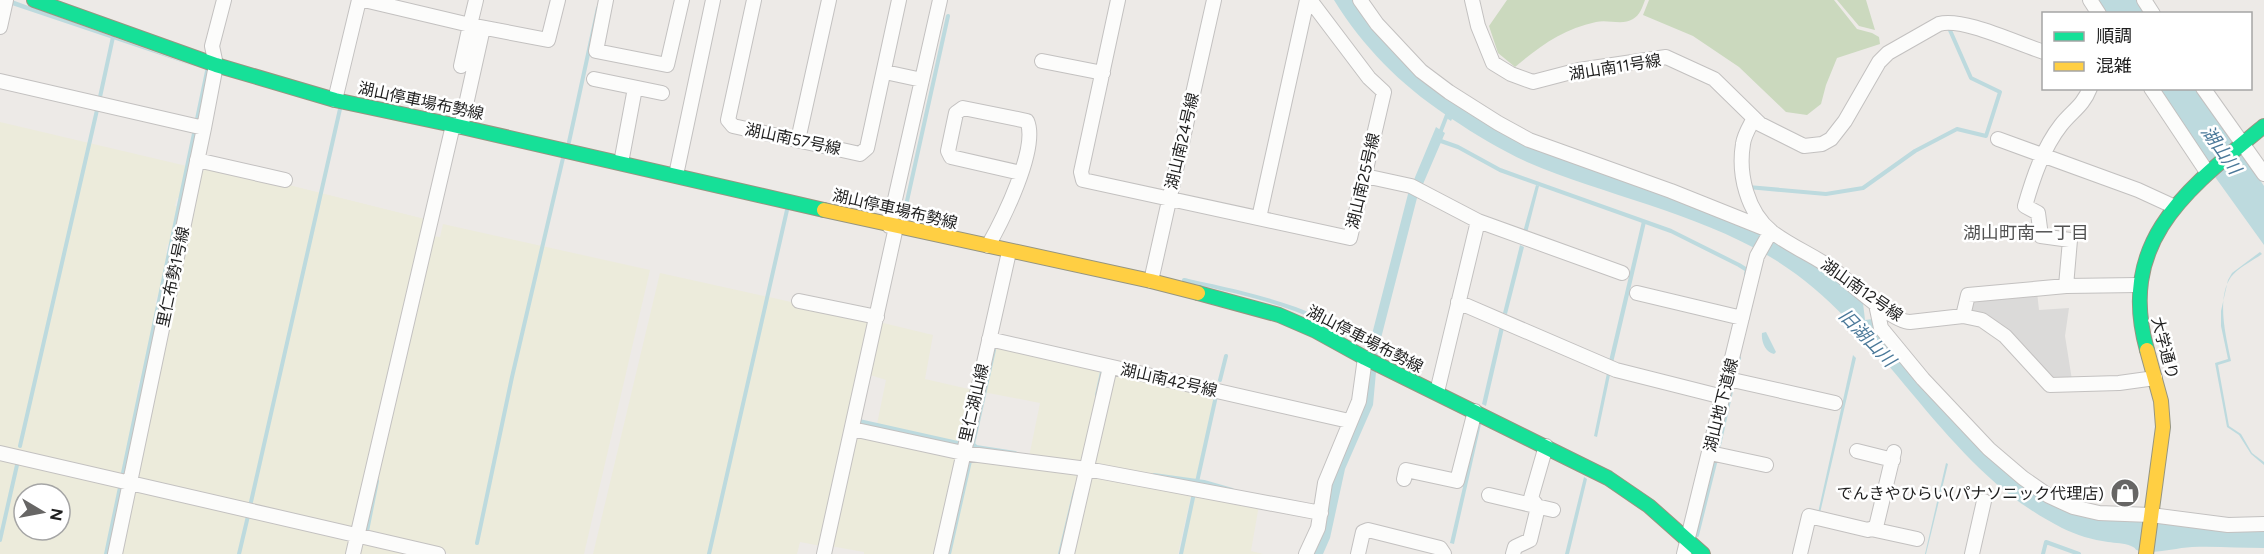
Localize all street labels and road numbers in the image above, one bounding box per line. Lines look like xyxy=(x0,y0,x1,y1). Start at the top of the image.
street label: 湖山南11号線 xyxy=(1567,50,1663,84)
street label: 湖山停車場布勢線 xyxy=(356,78,486,124)
street label: 湖山南24号線 xyxy=(1162,91,1202,191)
street label: 湖山南57号線 xyxy=(743,120,843,158)
street label: 湖山南25号線 xyxy=(1343,131,1383,231)
street label: 湖山停車場布勢線 xyxy=(830,185,960,233)
street label: 里仁布勢1号線 xyxy=(153,225,193,329)
street label: 湖山南12号線 xyxy=(1817,255,1907,325)
street label: 湖山停車場布勢線 xyxy=(1304,301,1426,377)
street label: 大学通り xyxy=(2148,315,2182,381)
street label: 湖山地下道線 xyxy=(1700,356,1742,454)
street label: 湖山南42号線 xyxy=(1119,360,1219,400)
street label: 里仁湖山線 xyxy=(956,362,992,444)

